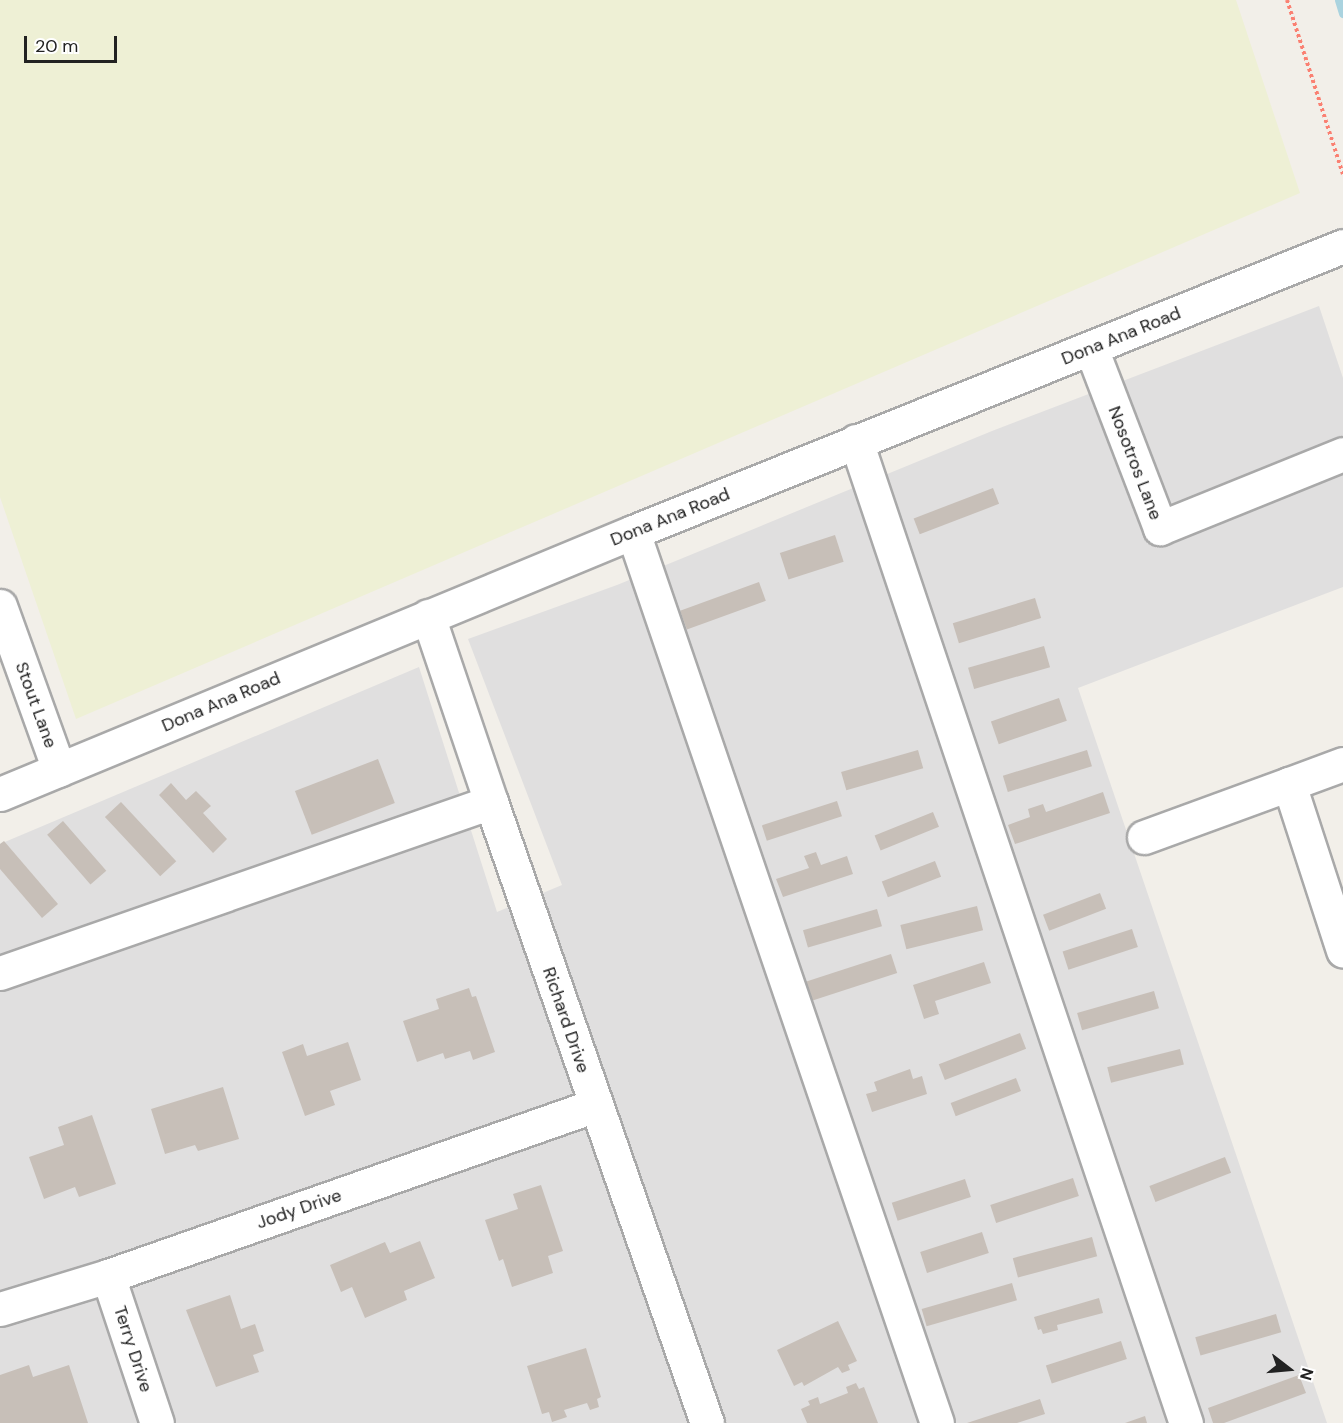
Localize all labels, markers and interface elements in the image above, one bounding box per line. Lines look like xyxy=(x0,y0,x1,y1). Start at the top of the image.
scale bar xyxy=(27,24,120,62)
text: 20 m xyxy=(35,34,78,58)
street label: Dona Ana Road xyxy=(1058,302,1184,370)
street label: Nosotros Lane xyxy=(1103,403,1167,523)
street label: Dona Ana Road xyxy=(607,483,733,551)
street label: Stout Lane xyxy=(10,659,62,751)
street label: Dona Ana Road xyxy=(158,667,284,737)
street label: Richard Drive xyxy=(538,964,594,1076)
street label: Jody Drive xyxy=(254,1184,344,1234)
street label: Terry Drive xyxy=(109,1303,157,1395)
north arrow xyxy=(1259,1339,1319,1399)
text: N xyxy=(1295,1366,1318,1383)

